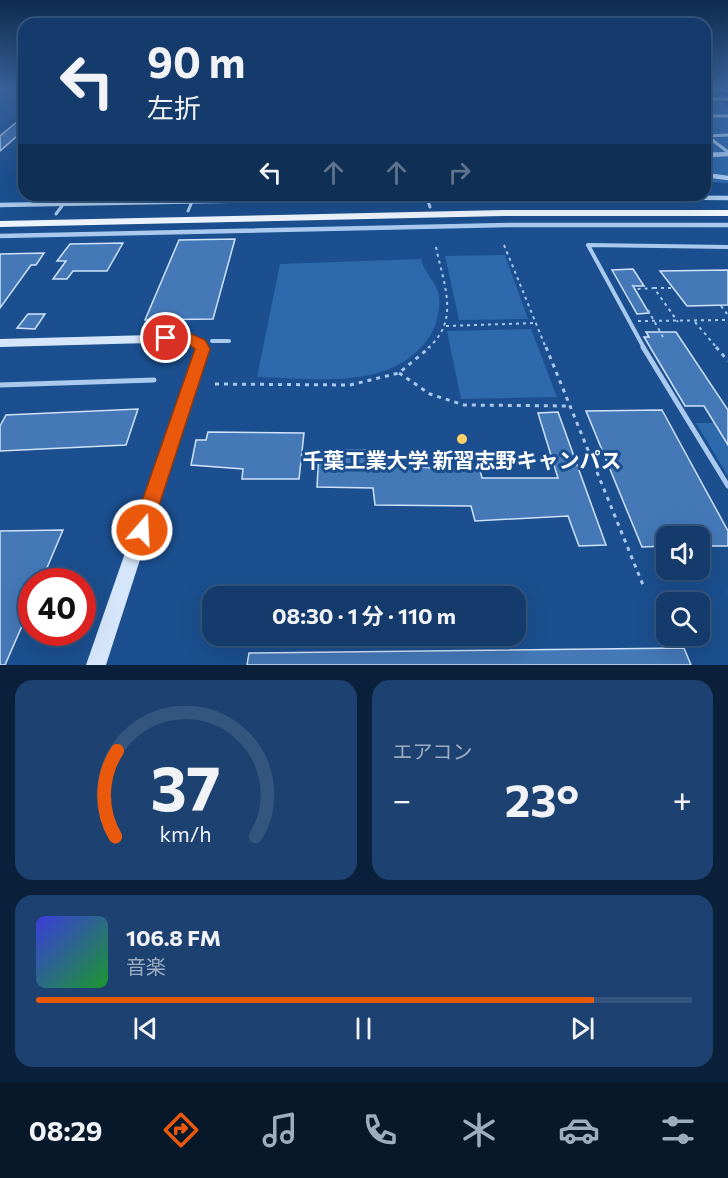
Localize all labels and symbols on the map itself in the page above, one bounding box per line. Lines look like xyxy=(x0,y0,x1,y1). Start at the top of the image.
pin xyxy=(140,312,191,363)
marker: 千葉工業大学 新習志野キャンパス xyxy=(455,432,469,446)
place label: 千葉工業大学 新習志野キャンパス xyxy=(302,447,622,472)
position arrow xyxy=(110,498,174,562)
speed limit sign: 40 xyxy=(18,568,96,646)

